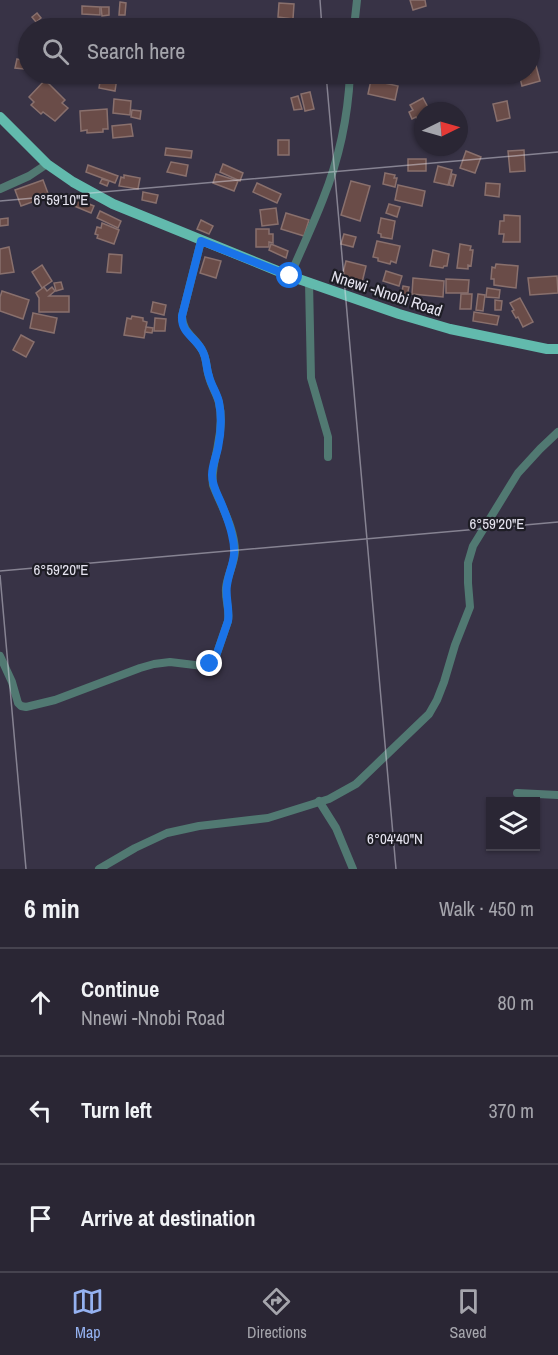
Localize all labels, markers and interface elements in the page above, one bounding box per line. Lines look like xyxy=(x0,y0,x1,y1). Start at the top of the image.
search box xyxy=(18,18,540,84)
icon: search xyxy=(39,35,72,68)
text: Search here xyxy=(87,36,185,66)
north arrow xyxy=(414,102,468,156)
text: 6°59'10"E xyxy=(33,189,89,210)
route start xyxy=(276,262,302,288)
street label: Nnewi -Nnobi Road xyxy=(329,265,445,321)
text: 6°59'20"E xyxy=(469,513,525,534)
text: 6°59'20"E xyxy=(33,559,89,580)
route end xyxy=(196,650,222,676)
map controls xyxy=(486,797,540,851)
button: layers xyxy=(486,797,540,851)
text: 6°04'40"N xyxy=(367,828,423,849)
text: 6 min xyxy=(24,891,80,926)
text: Walk · 450 m xyxy=(439,895,534,922)
text: Continue xyxy=(81,974,159,1004)
icon: ahead xyxy=(24,986,57,1019)
text: 80 m xyxy=(498,989,534,1016)
text: Nnewi -Nnobi Road xyxy=(81,1004,225,1031)
icon: left xyxy=(24,1094,57,1127)
text: Turn left xyxy=(81,1095,152,1125)
text: 370 m xyxy=(488,1097,534,1124)
icon: arrive xyxy=(24,1202,57,1235)
text: Arrive at destination xyxy=(81,1203,255,1233)
tab: Map xyxy=(71,1285,104,1343)
tab: Directions xyxy=(247,1285,307,1343)
tab: Saved xyxy=(449,1285,487,1343)

